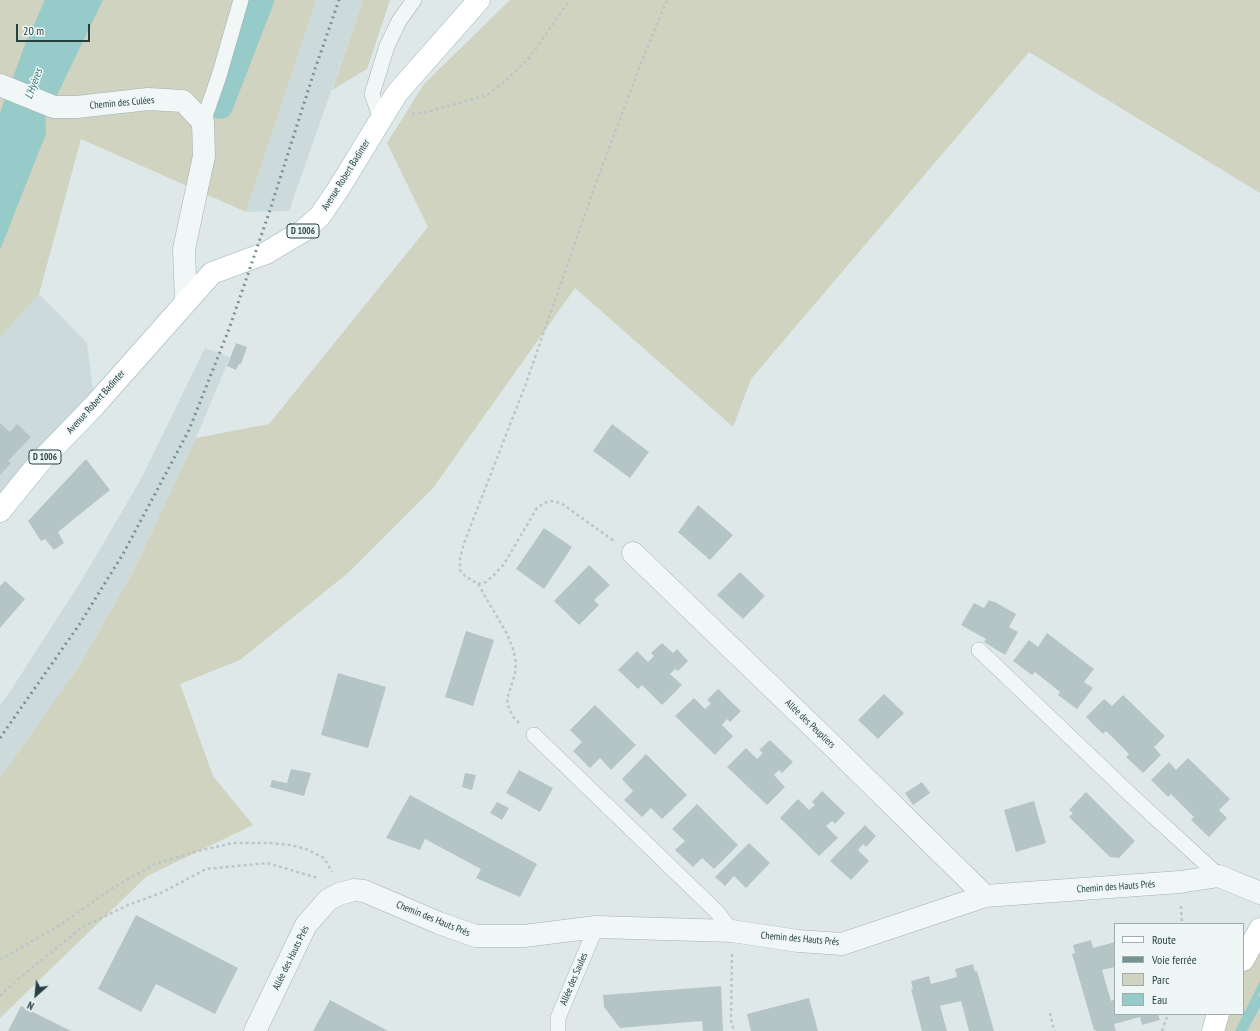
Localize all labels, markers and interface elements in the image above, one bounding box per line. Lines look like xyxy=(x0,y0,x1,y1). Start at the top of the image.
scale bar xyxy=(18,16,92,42)
text: 20 m xyxy=(23,23,44,38)
water label: L'Hyères xyxy=(22,67,46,101)
street label: Chemin des Culées xyxy=(89,94,155,112)
street label: Avenue Robert Badinter xyxy=(319,137,373,213)
road number: D 1006 xyxy=(287,224,319,238)
street label: Avenue Robert Badinter xyxy=(64,368,128,436)
road number: D 1006 xyxy=(29,450,61,464)
street label: Allée des Peupliers xyxy=(782,697,838,751)
street label: Chemin des Hauts Prés xyxy=(1076,878,1156,896)
street label: Chemin des Hauts Prés xyxy=(394,899,472,939)
legend xyxy=(1114,923,1244,1015)
street label: Allée des Hauts Prés xyxy=(270,924,312,992)
street label: Chemin des Hauts Prés xyxy=(760,930,840,948)
text: Route xyxy=(1152,932,1176,947)
street label: Allée des Saules xyxy=(558,951,590,1007)
text: Voie ferrée xyxy=(1152,952,1197,967)
text: Parc xyxy=(1152,972,1169,987)
north arrow xyxy=(16,975,56,1015)
text: Eau xyxy=(1152,992,1167,1007)
text: N xyxy=(25,998,36,1013)

